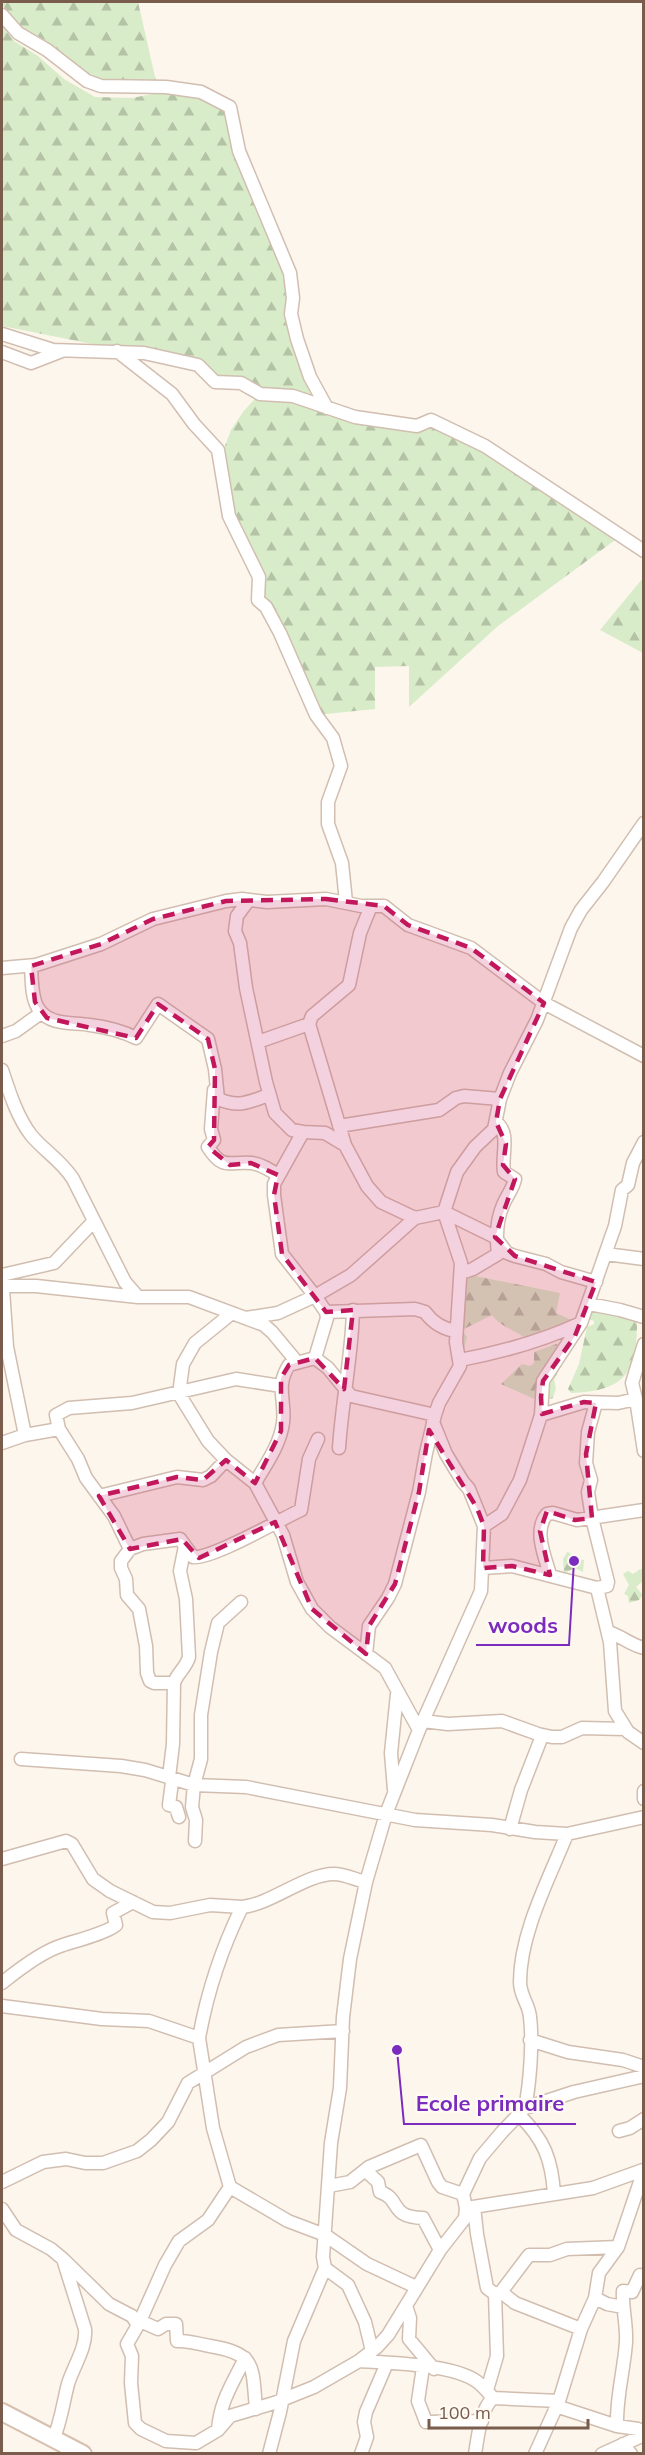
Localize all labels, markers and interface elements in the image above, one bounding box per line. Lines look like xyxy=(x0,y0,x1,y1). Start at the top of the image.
callout: woods xyxy=(476,1605,569,1645)
text: woods xyxy=(488,1611,558,1639)
callout: Ecole primaire xyxy=(404,2084,576,2124)
text: Ecole primaire xyxy=(416,2089,564,2117)
scale bar xyxy=(429,2392,588,2430)
text: 100 m xyxy=(438,2401,491,2424)

